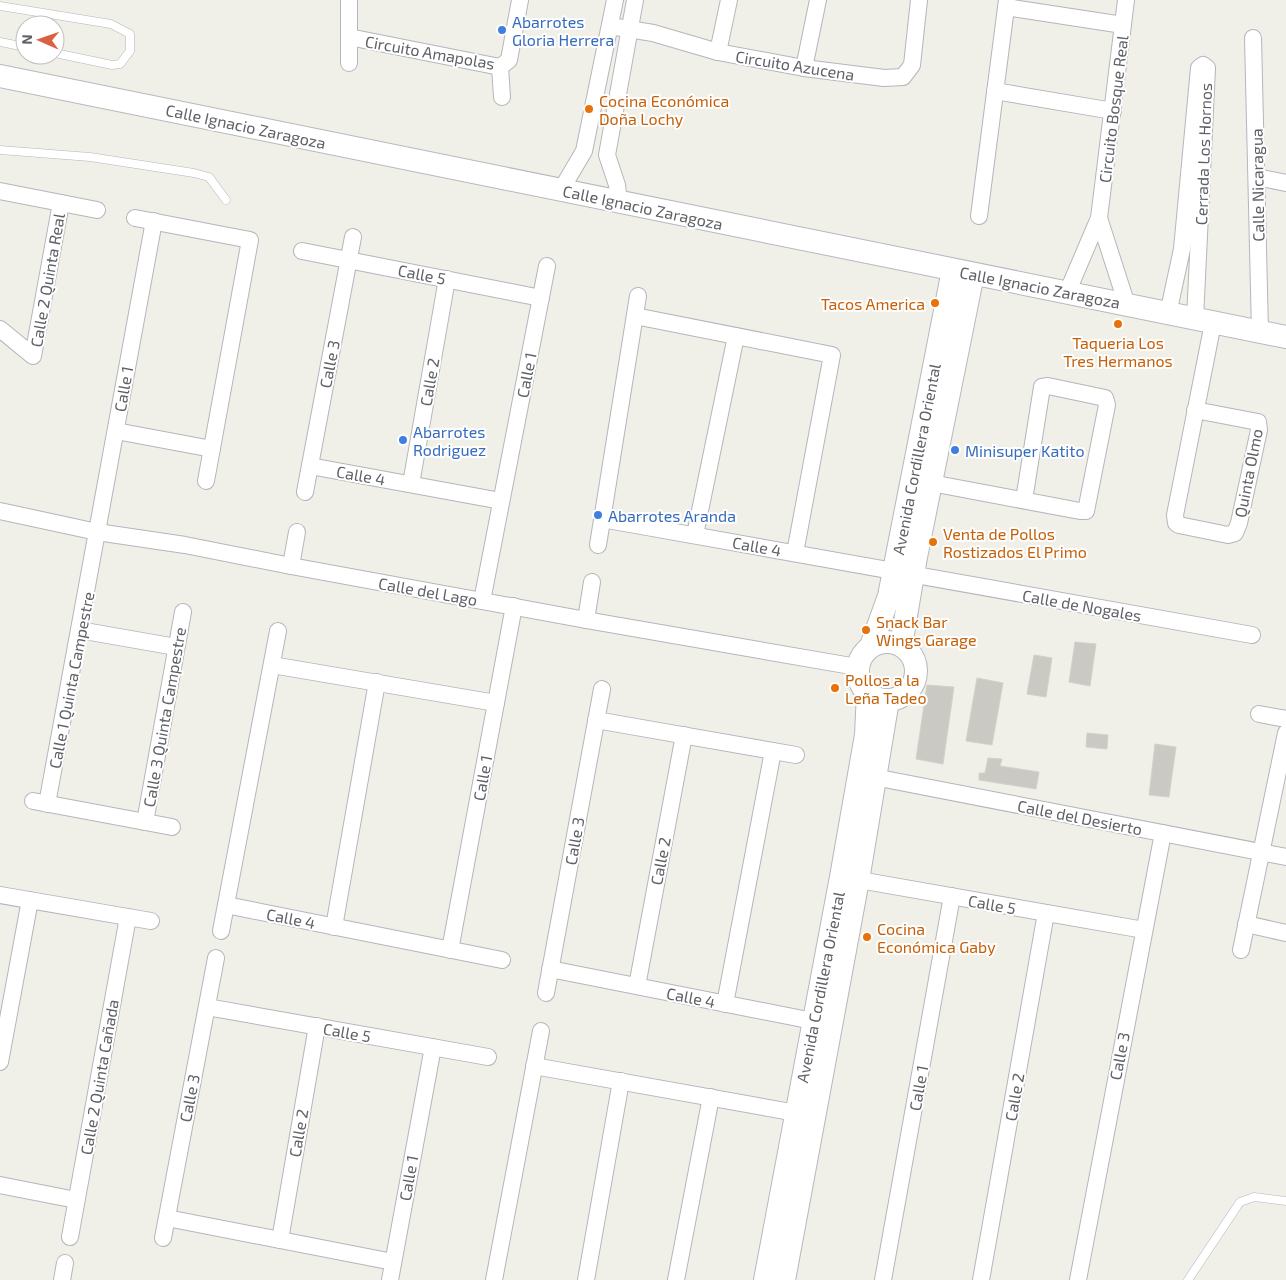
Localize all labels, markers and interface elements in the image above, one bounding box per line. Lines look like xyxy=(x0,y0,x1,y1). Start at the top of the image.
place label: Abarrotes Gloria Herrera xyxy=(512,12,614,49)
north arrow xyxy=(15,15,65,65)
marker: Abarrotes Gloria Herrera xyxy=(496,24,508,36)
street label: Circuito Amapolas xyxy=(364,31,496,73)
text: N xyxy=(18,34,35,45)
street label: Circuito Bosque Real xyxy=(1095,34,1132,184)
street label: Circuito Azucena xyxy=(734,46,856,84)
street label: Cerrada Los Hornos xyxy=(1191,82,1215,226)
place label: Cocina Económica Doña Lochy xyxy=(599,91,729,128)
street label: Calle Ignacio Zaragoza xyxy=(164,100,328,152)
marker: Cocina Económica Doña Lochy xyxy=(583,103,595,115)
street label: Calle Nicaragua xyxy=(1247,128,1267,242)
street label: Calle Ignacio Zaragoza xyxy=(561,181,725,233)
street label: Calle 2 Quinta Real xyxy=(26,211,69,349)
street label: Calle 5 xyxy=(397,260,447,288)
street label: Calle Ignacio Zaragoza xyxy=(958,262,1122,312)
place label: Tacos America xyxy=(821,294,925,313)
marker: Tacos America xyxy=(929,297,941,309)
marker: Taqueria Los Tres Hermanos xyxy=(1112,318,1124,330)
place label: Taqueria Los Tres Hermanos xyxy=(1063,333,1173,370)
street label: Calle 3 xyxy=(315,338,343,390)
street label: Calle 1 xyxy=(512,351,540,399)
street label: Calle 2 xyxy=(415,356,443,408)
street label: Avenida Cordillera Oriental xyxy=(888,362,944,556)
street label: Calle 1 xyxy=(110,365,136,413)
place label: Abarrotes Rodriguez xyxy=(413,422,486,459)
street label: Quinta Olmo xyxy=(1230,427,1267,519)
marker: Abarrotes Rodriguez xyxy=(397,434,409,446)
place label: Minisuper Katito xyxy=(965,441,1085,460)
marker: Minisuper Katito xyxy=(949,444,961,456)
street label: Calle 4 xyxy=(335,461,387,489)
place label: Abarrotes Aranda xyxy=(608,506,736,525)
marker: Abarrotes Aranda xyxy=(592,509,604,521)
place label: Venta de Pollos Rostizados El Primo xyxy=(943,524,1087,561)
street label: Calle 4 xyxy=(731,532,783,560)
marker: Venta de Pollos Rostizados El Primo xyxy=(927,536,939,548)
street label: Calle del Lago xyxy=(377,573,479,609)
street label: Calle de Nogales xyxy=(1021,585,1143,625)
street label: Calle 1 Quinta Campestre xyxy=(45,590,98,770)
place label: Snack Bar Wings Garage xyxy=(876,612,977,649)
marker: Snack Bar Wings Garage xyxy=(860,624,872,636)
street label: Calle 3 Quinta Campestre xyxy=(139,626,190,809)
place label: Pollos a la Leña Tadeo xyxy=(845,670,927,707)
marker: Pollos a la Leña Tadeo xyxy=(829,682,841,694)
street label: Calle 1 xyxy=(469,754,495,802)
street label: Calle del Desierto xyxy=(1016,796,1144,838)
street label: Calle 3 xyxy=(560,815,588,867)
street label: Calle 2 xyxy=(646,835,674,887)
street label: Avenida Cordillera Oriental xyxy=(792,890,848,1084)
street label: Calle 5 xyxy=(967,890,1017,918)
street label: Calle 4 xyxy=(265,904,317,932)
place label: Cocina Económica Gaby xyxy=(877,919,996,956)
marker: Cocina Económica Gaby xyxy=(861,931,873,943)
street label: Calle 4 xyxy=(665,983,717,1011)
street label: Calle 2 Quinta Cañada xyxy=(76,998,123,1156)
street label: Calle 5 xyxy=(322,1018,372,1046)
street label: Calle 3 xyxy=(1105,1030,1133,1082)
street label: Calle 1 xyxy=(905,1064,931,1112)
street label: Calle 2 xyxy=(1000,1071,1028,1123)
street label: Calle 3 xyxy=(175,1072,203,1124)
street label: Calle 2 xyxy=(284,1107,312,1159)
street label: Calle 1 xyxy=(395,1154,421,1202)

